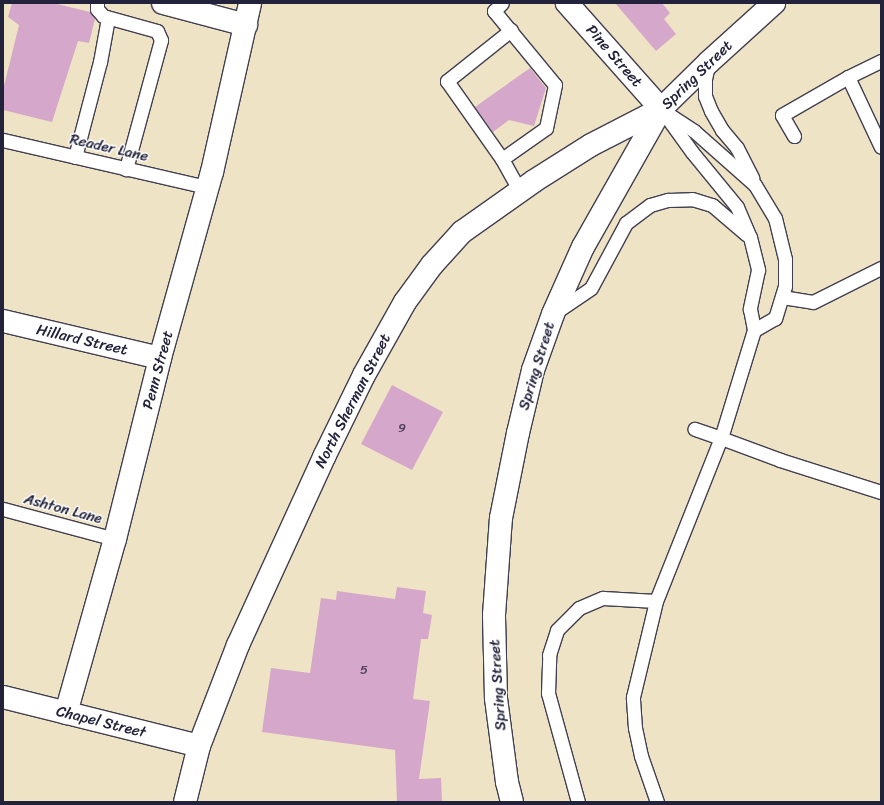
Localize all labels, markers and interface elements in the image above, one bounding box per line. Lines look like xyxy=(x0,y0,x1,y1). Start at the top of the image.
street label: Pine Street xyxy=(582,21,646,91)
street label: Spring Street xyxy=(658,37,736,113)
street label: Reader Lane xyxy=(68,130,150,166)
street label: Spring Street xyxy=(515,320,559,412)
street label: Hillard Street xyxy=(35,321,129,359)
street label: Penn Street xyxy=(139,329,177,411)
street label: North Sherman Street xyxy=(311,331,395,471)
house number: 9 xyxy=(398,420,406,436)
street label: Ashton Lane xyxy=(22,490,104,528)
street label: Spring Street xyxy=(486,639,510,731)
house number: 5 xyxy=(360,662,368,678)
street label: Chapel Street xyxy=(54,702,148,742)

